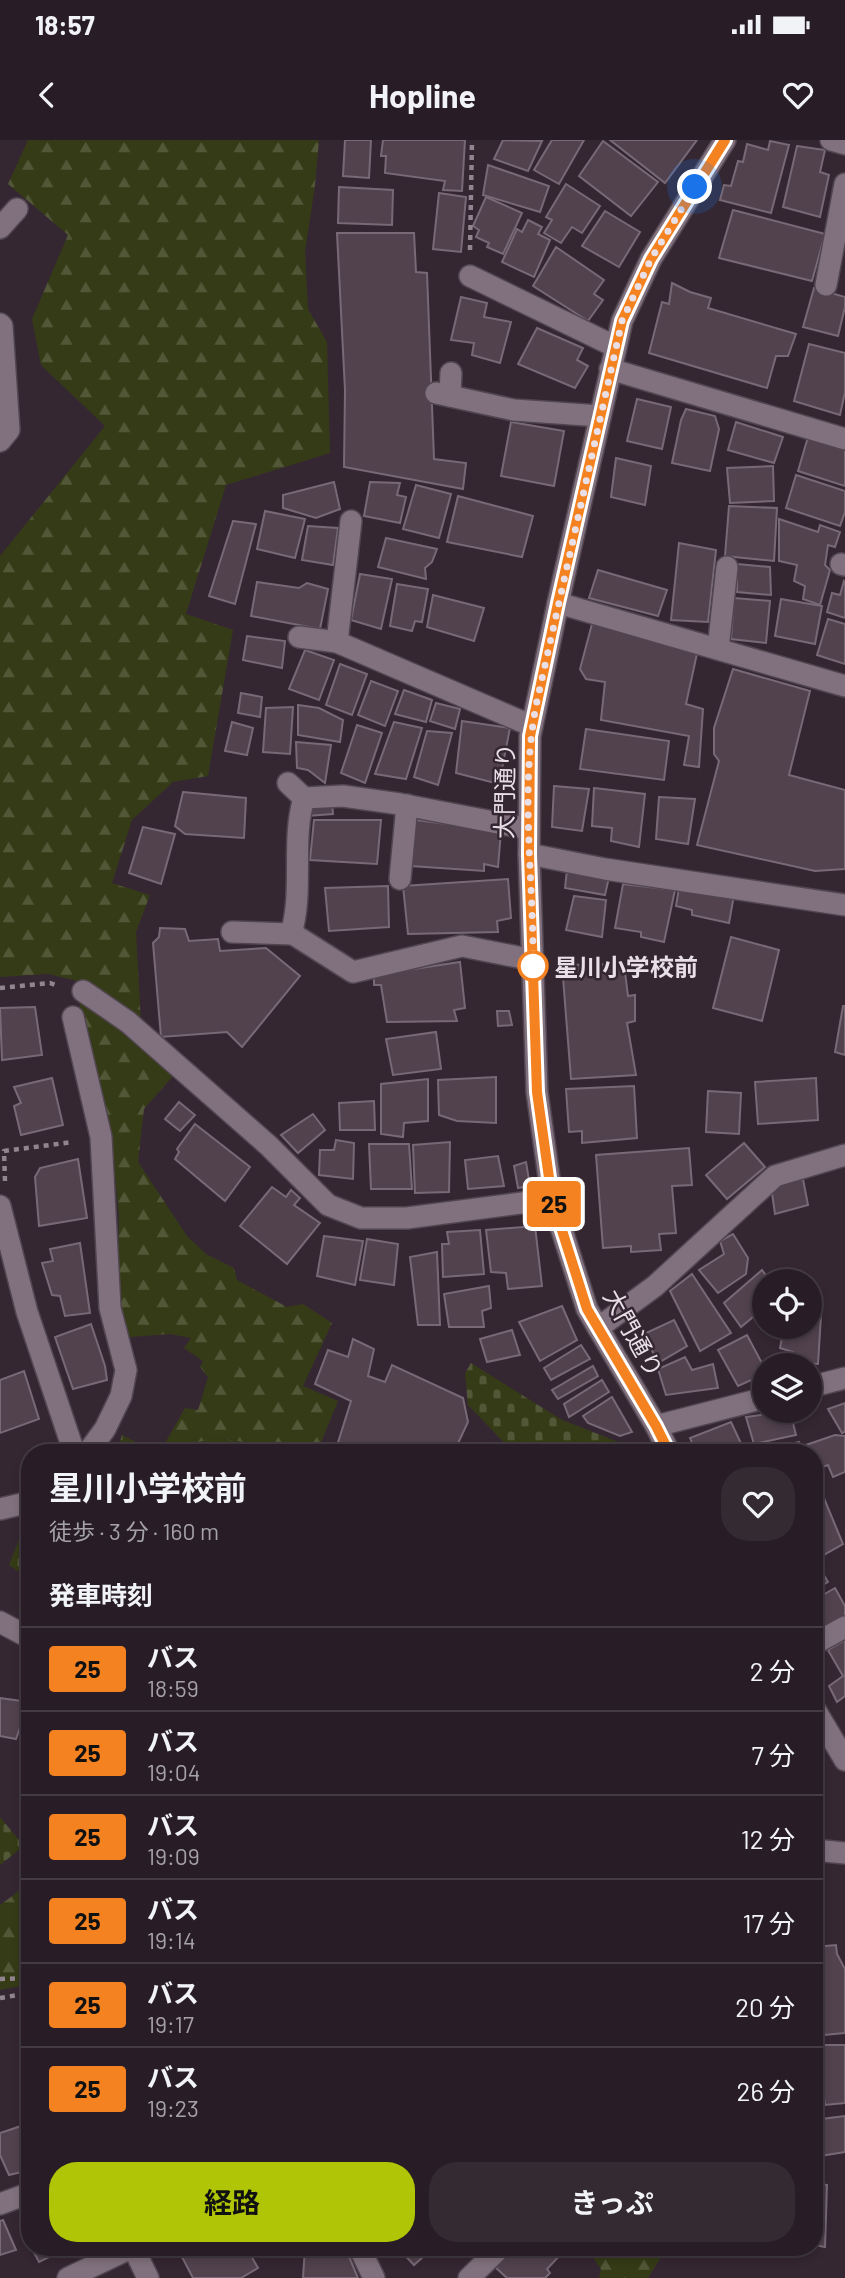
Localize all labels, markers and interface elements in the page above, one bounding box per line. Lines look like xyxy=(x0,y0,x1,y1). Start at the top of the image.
text: 18:57 xyxy=(35,9,95,40)
icon: back xyxy=(28,76,66,114)
text: Hopline xyxy=(369,76,476,114)
icon: heart xyxy=(779,76,817,114)
your location xyxy=(677,169,712,204)
street label: 大門通り xyxy=(489,743,519,839)
marker: 星川小学校前 xyxy=(518,951,548,981)
place label: 星川小学校前 xyxy=(554,952,698,981)
line badge: 25 xyxy=(522,1181,586,1227)
text: 25 xyxy=(541,1189,567,1218)
map controls xyxy=(752,1269,822,1423)
button: locate xyxy=(752,1269,822,1339)
street label: 大門通り xyxy=(598,1284,670,1382)
button: layers xyxy=(752,1353,822,1423)
text: 星川小学校前 xyxy=(49,1467,247,1507)
button: heart xyxy=(721,1467,795,1541)
text: 徒歩 · 3 分 · 160 m xyxy=(49,1517,219,1545)
text: 発車時刻 xyxy=(49,1579,153,1610)
text: バス xyxy=(147,1641,199,1672)
text: 25 xyxy=(74,1654,101,1683)
text: 2 分 xyxy=(750,1655,795,1686)
text: 18:59 xyxy=(147,1674,199,1702)
text: バス xyxy=(147,1725,199,1756)
text: 25 xyxy=(74,1738,101,1767)
text: 7 分 xyxy=(752,1739,795,1770)
text: 19:04 xyxy=(147,1758,201,1786)
text: バス xyxy=(147,1809,199,1840)
text: 25 xyxy=(74,1822,101,1851)
text: 12 分 xyxy=(741,1823,795,1854)
text: 19:09 xyxy=(147,1842,200,1870)
text: バス xyxy=(147,1893,199,1924)
text: 25 xyxy=(74,1906,101,1935)
text: 17 分 xyxy=(742,1907,795,1938)
text: 19:14 xyxy=(147,1926,196,1954)
text: バス xyxy=(147,1977,199,2008)
text: 25 xyxy=(74,1990,101,2019)
text: 20 分 xyxy=(735,1991,795,2022)
text: 19:17 xyxy=(147,2010,194,2038)
text: バス xyxy=(147,2061,199,2092)
text: 25 xyxy=(74,2074,101,2103)
text: 26 分 xyxy=(736,2075,795,2106)
text: 19:23 xyxy=(147,2094,199,2122)
button: 経路 xyxy=(49,2162,415,2242)
button: きっぷ xyxy=(429,2162,795,2242)

